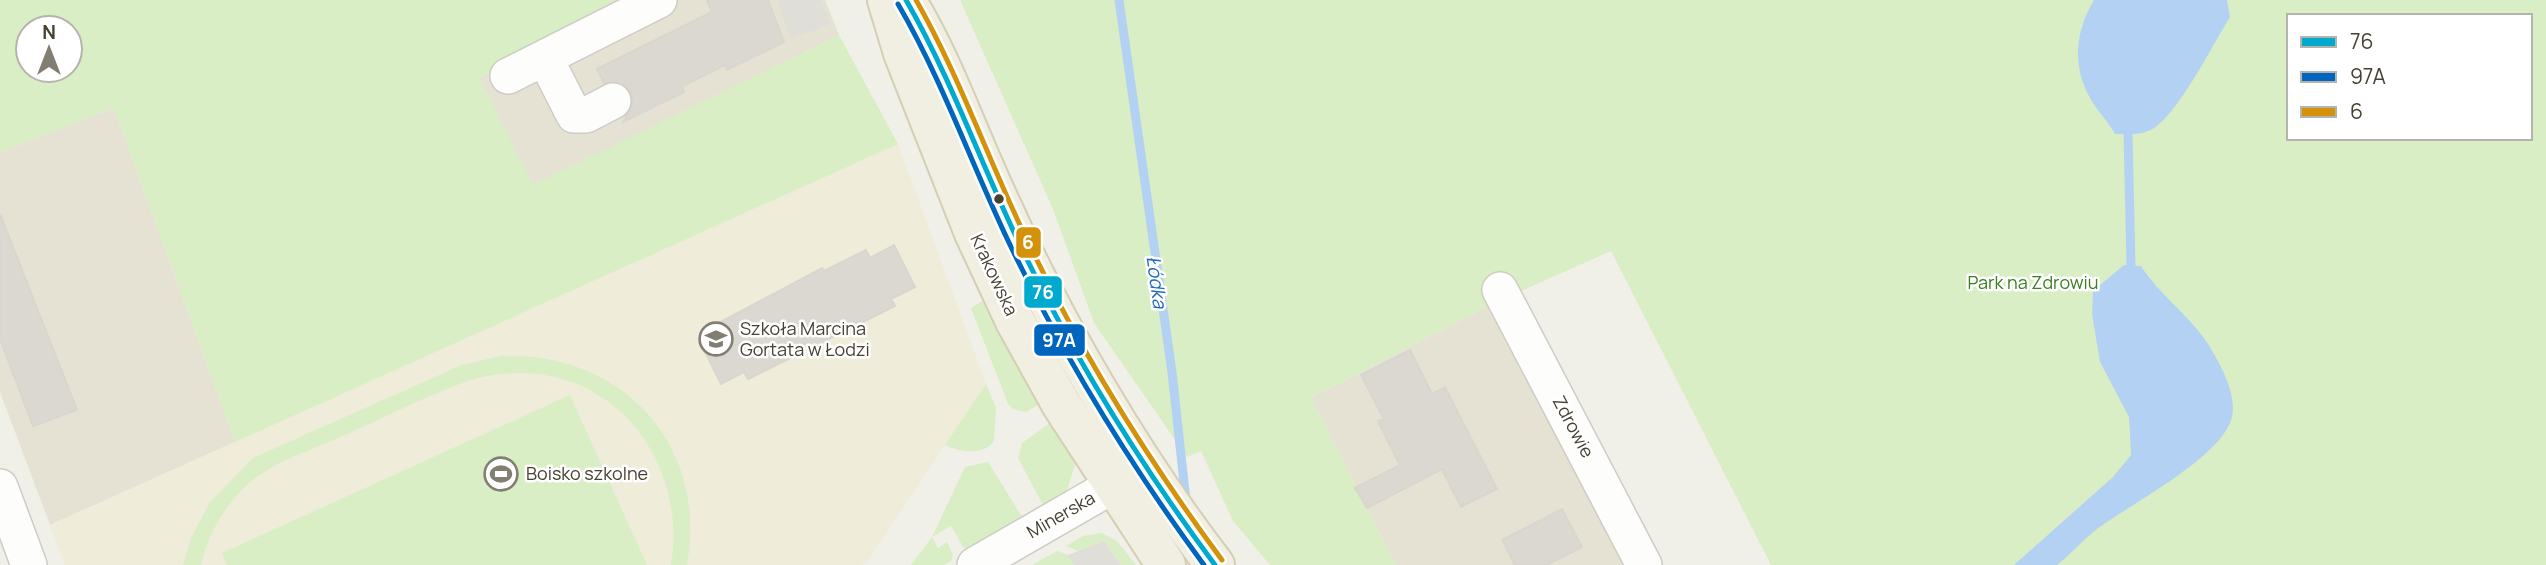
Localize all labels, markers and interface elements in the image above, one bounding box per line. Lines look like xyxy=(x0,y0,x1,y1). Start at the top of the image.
north arrow xyxy=(14,14,84,84)
legend xyxy=(2287,14,2532,140)
text: N xyxy=(42,19,56,45)
text: 76 xyxy=(2350,27,2374,55)
text: 97A xyxy=(2350,62,2386,90)
text: 6 xyxy=(2350,97,2363,125)
unlabelled marker xyxy=(992,192,1006,206)
line badge: 6 xyxy=(1015,226,1042,259)
text: 6 xyxy=(1022,229,1034,255)
street label: Krakowska xyxy=(966,230,1024,319)
water label: Łódka xyxy=(1140,254,1174,311)
park label: Park na Zdrowiu xyxy=(1968,270,2098,294)
line badge: 76 xyxy=(1023,275,1063,309)
text: 76 xyxy=(1032,279,1054,305)
place label: Szkoła Marcina Gortata w Łodzi xyxy=(740,316,870,361)
school or university icon: Szkoła Marcina Gortata w Łodzi xyxy=(697,320,735,358)
line badge: 97A xyxy=(1033,323,1086,357)
text: 97A xyxy=(1042,327,1076,353)
street label: Zdrowie xyxy=(1548,391,1600,462)
sports icon: Boisko szkolne xyxy=(482,455,520,493)
place label: Boisko szkolne xyxy=(526,461,648,485)
street label: Minerska xyxy=(1022,485,1099,543)

